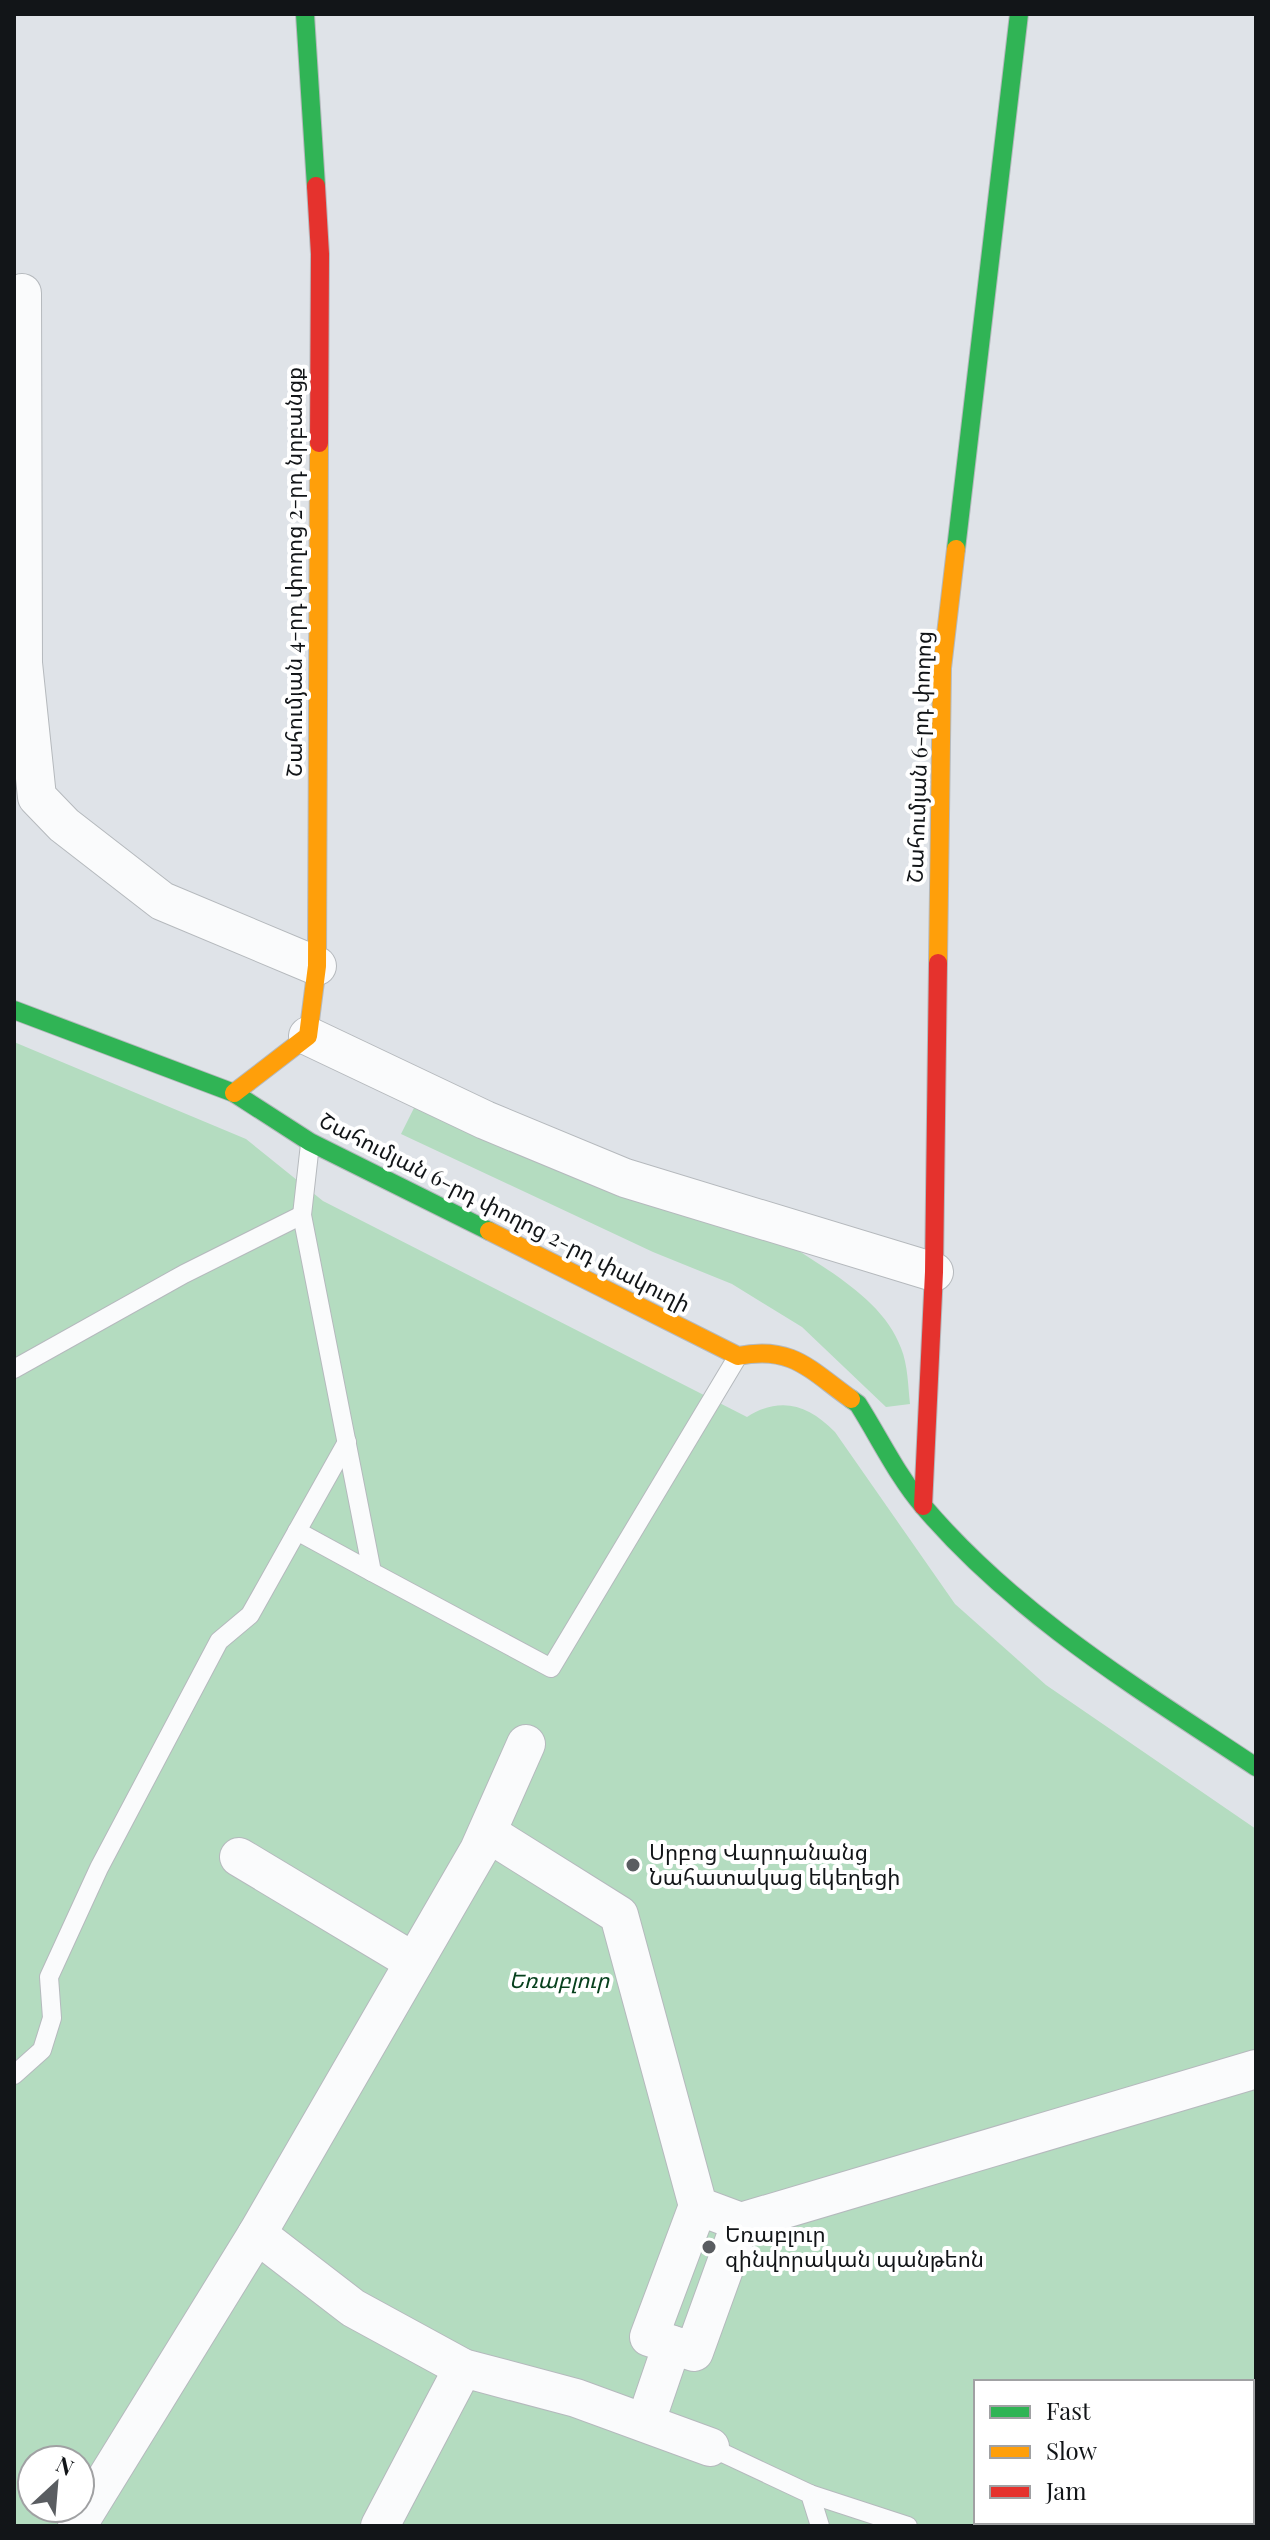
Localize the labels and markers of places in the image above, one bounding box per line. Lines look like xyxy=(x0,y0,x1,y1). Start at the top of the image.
place label: Սրբոց Վարդանանց Նահատակաց եկեղեցի xyxy=(649,1836,900,1891)
marker: Սրբոց Վարդանանց Նահատակաց եկեղեցի xyxy=(624,1856,642,1874)
place label: Եռաբլուր զինվորական պանթեոն xyxy=(725,2218,984,2273)
marker: Եռաբլուր զինվորական պանթեոն xyxy=(700,2238,718,2256)

